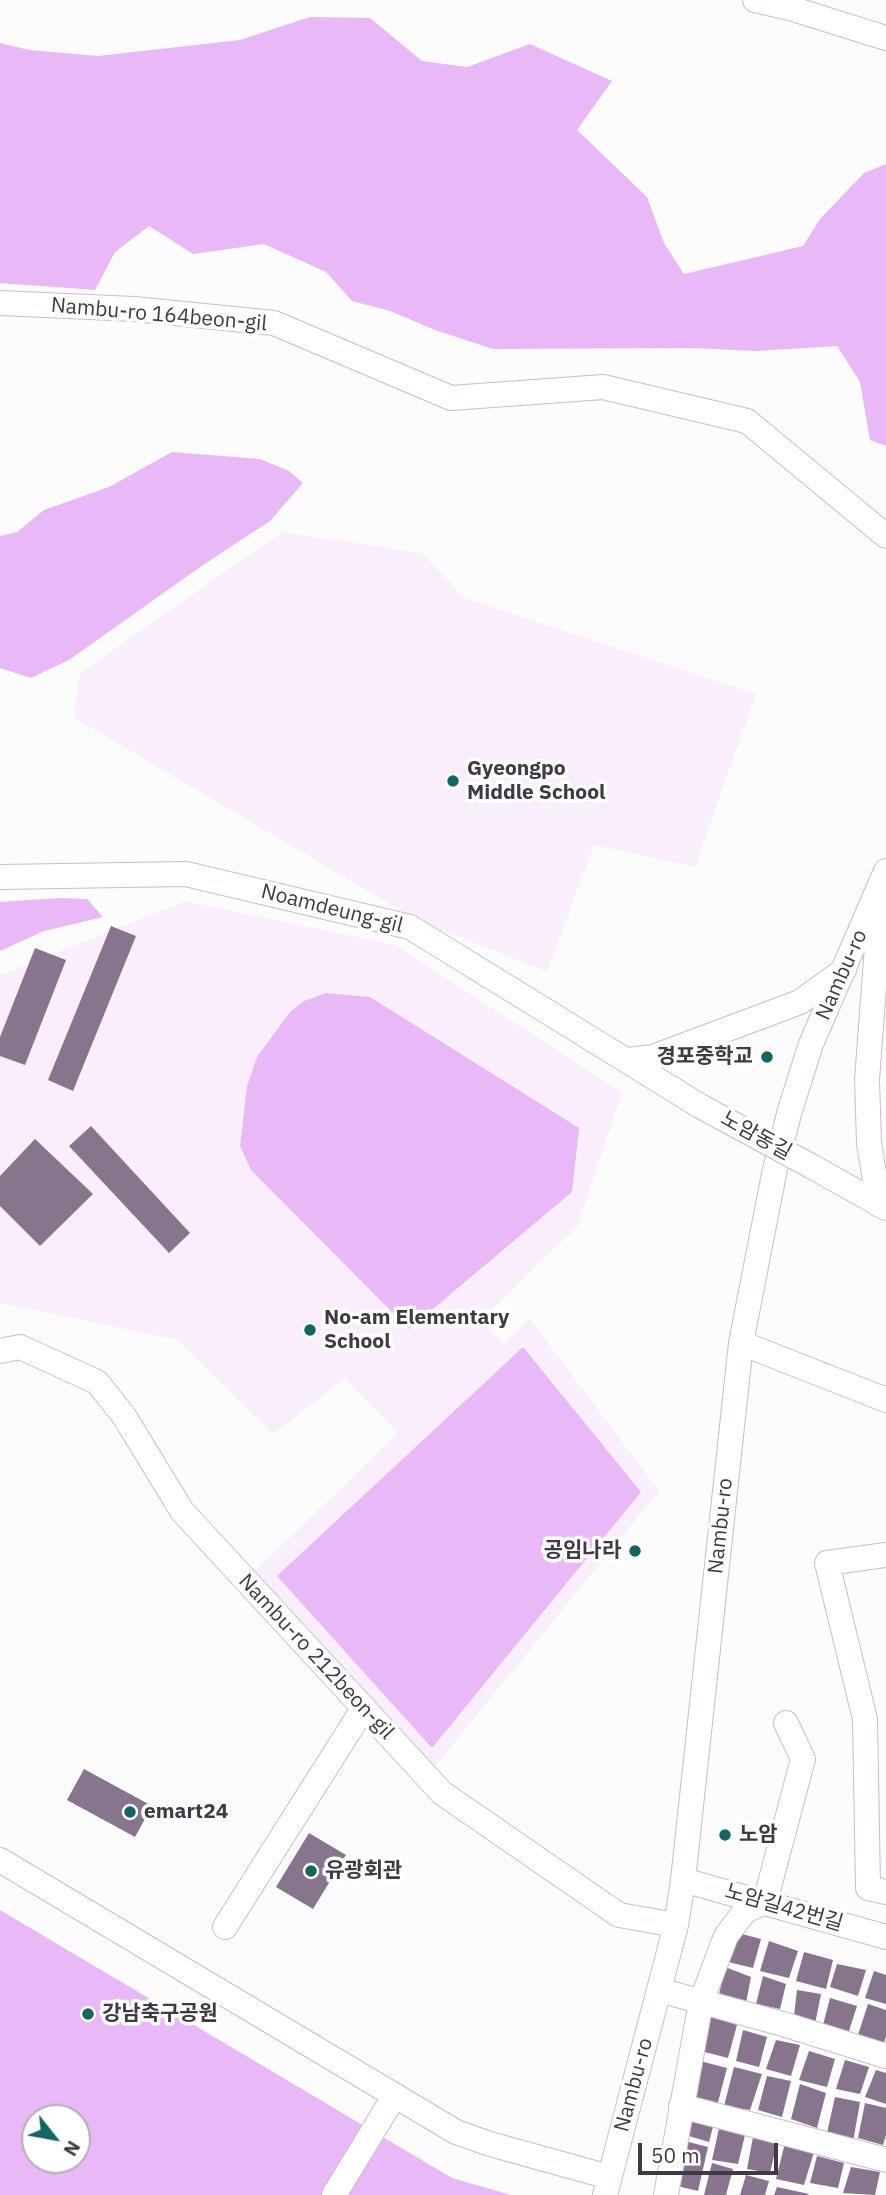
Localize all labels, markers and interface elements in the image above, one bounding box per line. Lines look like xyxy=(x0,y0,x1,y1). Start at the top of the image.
street label: Nambu-ro 164beon-gil xyxy=(50,293,268,337)
place label: Gyeongpo Middle School xyxy=(467,756,605,806)
marker: Gyeongpo Middle School xyxy=(445,773,461,789)
street label: Noamdeung-gil xyxy=(258,879,406,939)
street label: Nambu-ro xyxy=(811,926,873,1024)
place label: 경포중학교 xyxy=(656,1044,753,1070)
marker: 경포중학교 xyxy=(759,1049,775,1065)
street label: 노암동길 xyxy=(716,1106,796,1166)
place label: No-am Elementary School xyxy=(324,1305,509,1355)
marker: No-am Elementary School xyxy=(302,1322,318,1338)
street label: Nambu-ro xyxy=(703,1477,739,1575)
place label: 공임나라 xyxy=(544,1538,621,1564)
marker: 공임나라 xyxy=(627,1543,643,1559)
street label: Nambu-ro 212beon-gil xyxy=(233,1569,399,1745)
place label: emart24 xyxy=(144,1799,228,1825)
marker: emart24 xyxy=(122,1804,138,1820)
place label: 노암 xyxy=(739,1822,778,1848)
marker: 노암 xyxy=(717,1827,733,1843)
place label: 유광회관 xyxy=(325,1858,402,1884)
marker: 유광회관 xyxy=(303,1863,319,1879)
street label: 노암길42번길 xyxy=(722,1879,846,1937)
place label: 강남축구공원 xyxy=(102,2001,218,2027)
marker: 강남축구공원 xyxy=(80,2006,96,2022)
street label: Nambu-ro xyxy=(609,2035,659,2135)
north arrow xyxy=(21,2104,91,2174)
scale bar xyxy=(641,2128,781,2172)
text: N xyxy=(58,2137,86,2161)
text: 50 m xyxy=(651,2141,700,2169)

